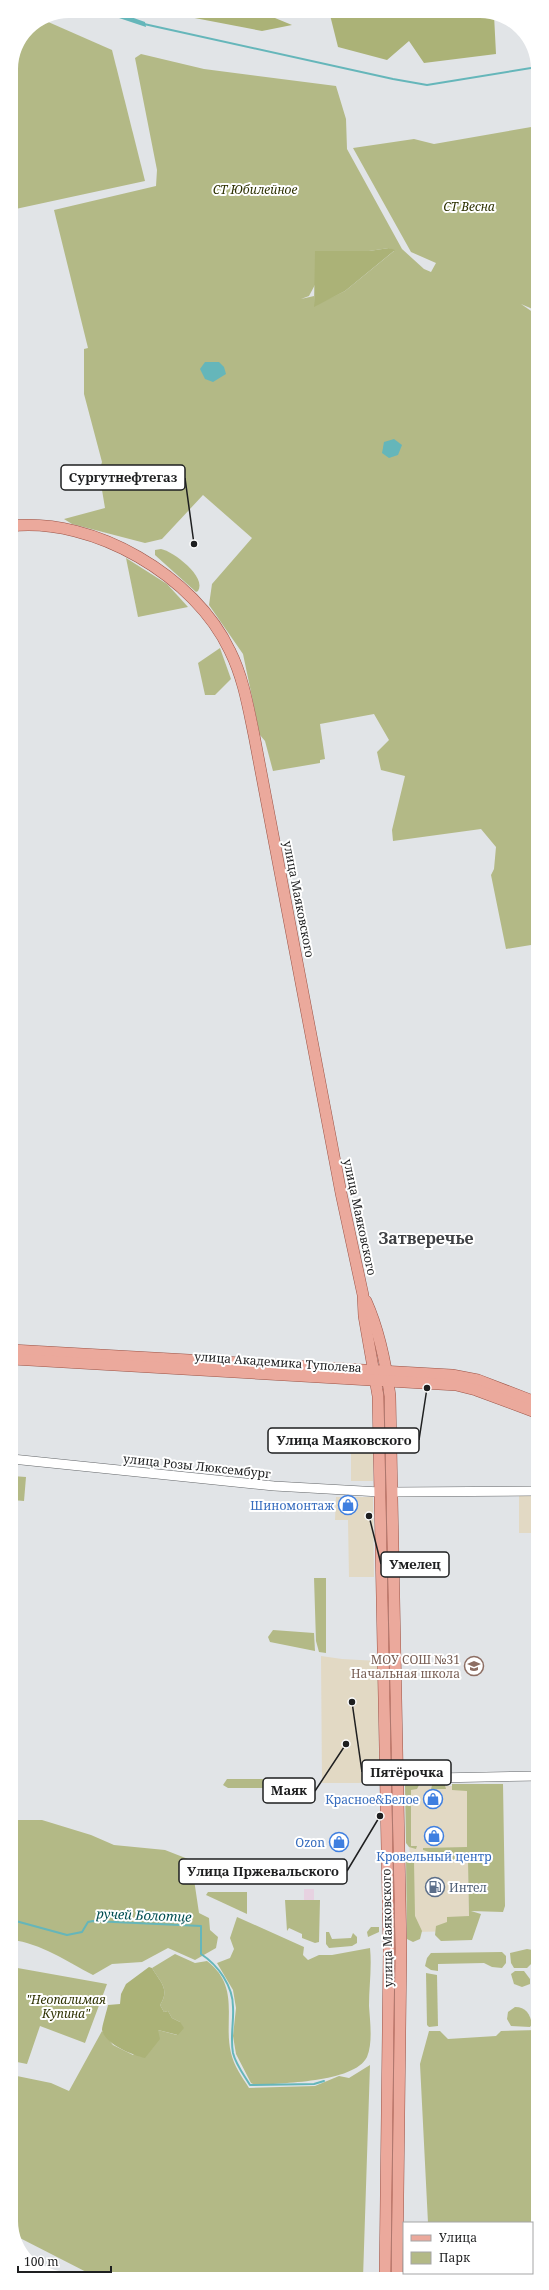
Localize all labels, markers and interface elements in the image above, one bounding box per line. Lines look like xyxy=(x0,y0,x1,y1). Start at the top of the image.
park label: СТ Юбилейное xyxy=(213,181,297,198)
park label: СТ Весна xyxy=(443,198,495,215)
callout: Сургутнефтегаз xyxy=(61,465,185,490)
text: Сургутнефтегаз xyxy=(69,468,178,486)
street label: улица Маяковского xyxy=(279,839,319,959)
street label: улица Маяковского xyxy=(339,1157,381,1277)
district label: Затверечье xyxy=(378,1227,474,1249)
street label: улица Академика Туполева xyxy=(194,1348,362,1376)
callout: Улица Маяковского xyxy=(268,1428,419,1453)
text: Улица Маяковского xyxy=(276,1431,412,1449)
street label: улица Розы Люксембург xyxy=(122,1450,272,1482)
shop icon: Шиномонтаж xyxy=(337,1494,359,1516)
place label: Шиномонтаж xyxy=(250,1497,334,1514)
callout: Умелец xyxy=(381,1552,449,1577)
text: Умелец xyxy=(389,1555,441,1573)
place label: МОУ СОШ №31 Начальная школа xyxy=(351,1651,460,1682)
school or university icon: МОУ СОШ №31 Начальная школа xyxy=(463,1655,485,1677)
callout: Пятёрочка xyxy=(362,1760,451,1785)
text: Пятёрочка xyxy=(370,1763,444,1781)
callout: Маяк xyxy=(263,1778,315,1803)
text: Маяк xyxy=(271,1781,308,1799)
shop icon: Красное&Белое xyxy=(422,1788,444,1810)
place label: Красное&Белое xyxy=(325,1791,419,1808)
shop icon: Кровельный центр xyxy=(423,1825,445,1847)
shop icon: Ozon xyxy=(328,1831,350,1853)
place label: Ozon xyxy=(295,1834,325,1851)
place label: Кровельный центр xyxy=(376,1848,492,1865)
callout: Улица Пржевальского xyxy=(179,1859,347,1884)
text: Улица Пржевальского xyxy=(187,1862,339,1880)
street label: улица Маяковского xyxy=(377,1869,397,1987)
fuel station icon: Интел xyxy=(424,1876,446,1898)
place label: Интел xyxy=(449,1879,487,1896)
water label: ручей Болотце xyxy=(95,1904,193,1926)
park label: "Неопалимая Купина" xyxy=(26,1991,106,2022)
legend xyxy=(403,2222,533,2274)
text: Улица xyxy=(439,2229,477,2246)
scale bar xyxy=(18,2248,111,2274)
text: Парк xyxy=(439,2249,471,2266)
text: 100 m xyxy=(24,2253,59,2270)

